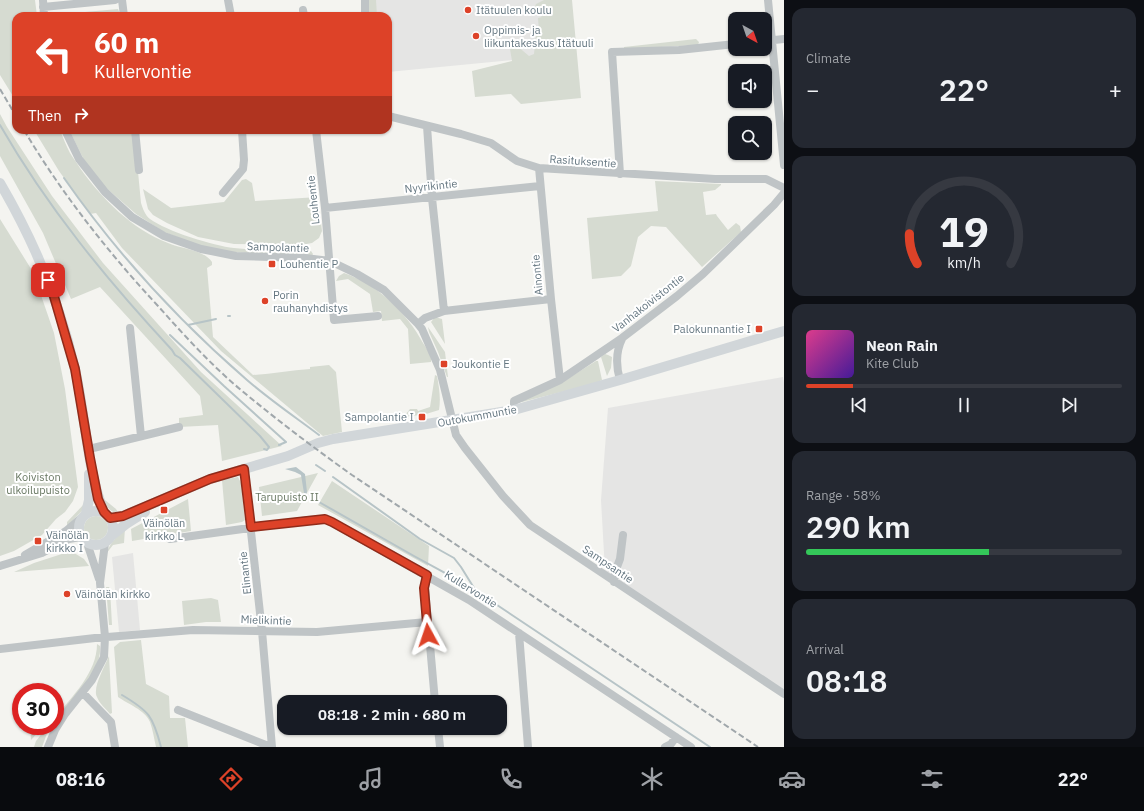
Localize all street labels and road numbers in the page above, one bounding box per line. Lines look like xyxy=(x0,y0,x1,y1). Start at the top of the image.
street label: Rasituksentie xyxy=(549,152,617,170)
street label: Louhentie xyxy=(303,175,323,225)
street label: Nyyrikintie xyxy=(404,176,458,196)
street label: Sampolantie xyxy=(247,239,309,255)
street label: Ainontie xyxy=(528,254,546,296)
street label: Vanhakoivistontie xyxy=(609,271,687,335)
street label: Outokummuntie xyxy=(436,402,518,430)
street label: Sampsantie xyxy=(580,542,636,586)
street label: Elinantie xyxy=(236,551,254,595)
street label: Kullervontie xyxy=(442,567,500,611)
street label: Mielikintie xyxy=(240,612,292,628)

